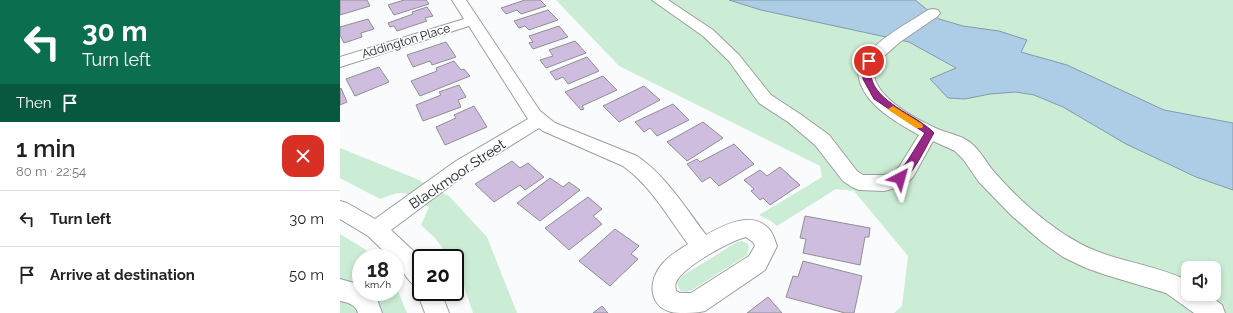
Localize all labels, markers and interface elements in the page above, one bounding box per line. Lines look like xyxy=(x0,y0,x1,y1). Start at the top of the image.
text: 30 m xyxy=(82,15,148,48)
icon: left xyxy=(16,16,68,68)
street label: Addington Place xyxy=(360,21,452,61)
pin xyxy=(852,44,886,78)
text: Turn left xyxy=(82,49,151,70)
icon: arrive xyxy=(858,50,880,72)
icon: arrive xyxy=(59,92,81,114)
text: Then xyxy=(16,94,51,112)
text: 1 min xyxy=(16,134,76,163)
button: close xyxy=(282,135,324,177)
street label: Blackmoor Street xyxy=(406,136,508,212)
position arrow xyxy=(879,157,921,199)
text: 80 m · 22:54 xyxy=(16,164,86,179)
icon: left xyxy=(16,208,38,230)
text: Turn left xyxy=(50,210,111,228)
text: 30 m xyxy=(289,210,324,228)
speed limit sign: 20 xyxy=(412,249,464,301)
text: 18 xyxy=(367,258,389,282)
map controls xyxy=(1181,261,1221,301)
button: sound xyxy=(1181,261,1221,301)
icon: arrive xyxy=(16,264,38,286)
text: Arrive at destination xyxy=(50,266,195,284)
text: 50 m xyxy=(289,266,324,284)
text: km/h xyxy=(365,279,391,290)

